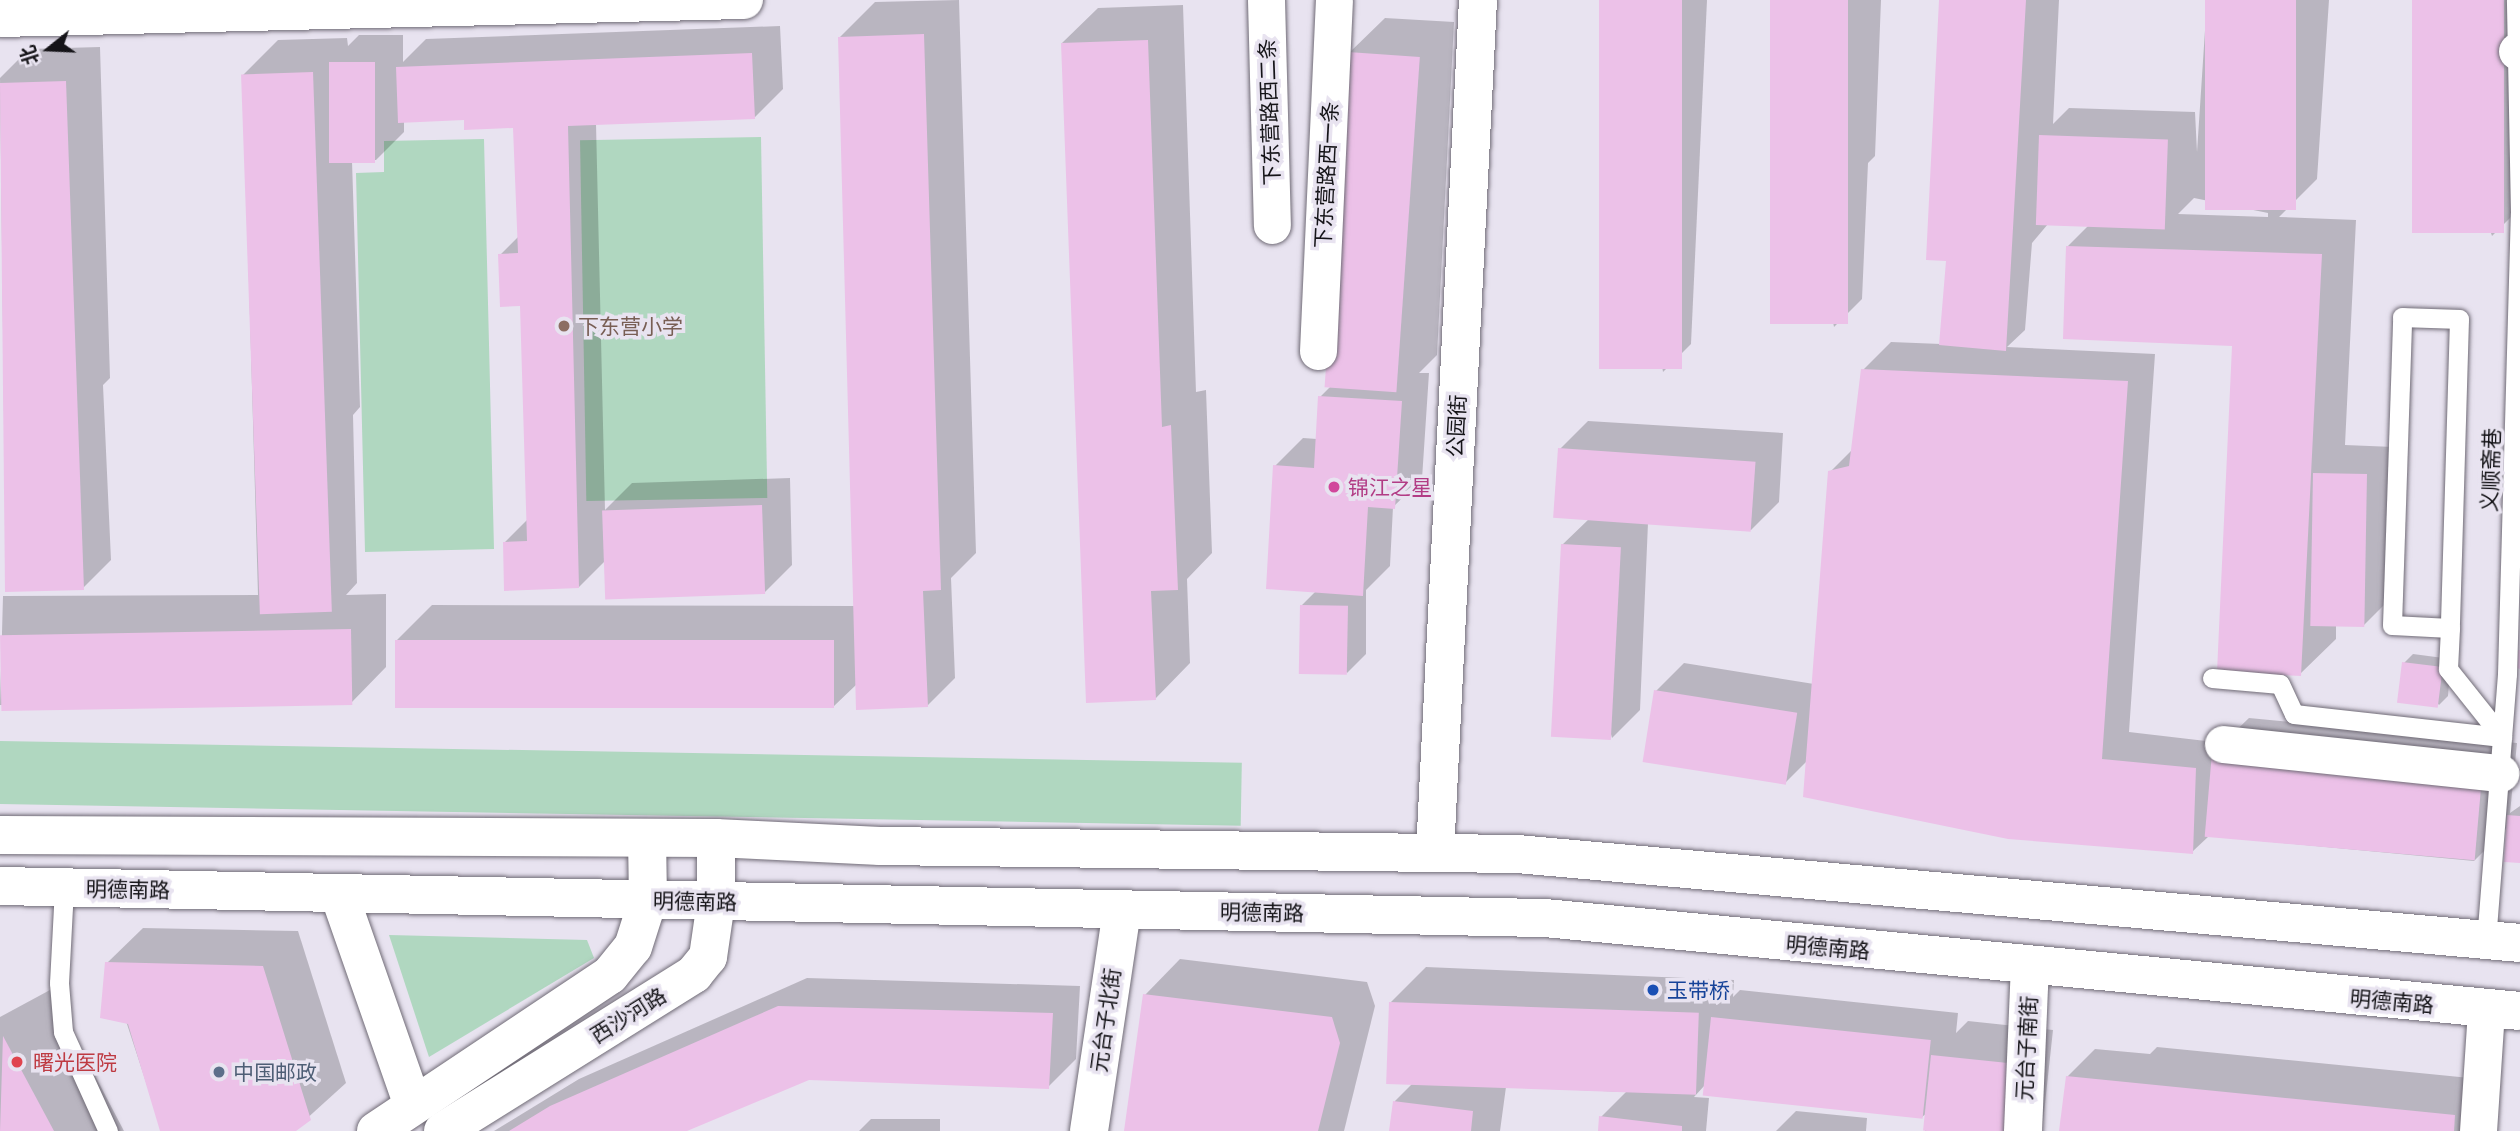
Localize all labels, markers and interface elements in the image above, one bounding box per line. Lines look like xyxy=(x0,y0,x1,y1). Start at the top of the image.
north arrow xyxy=(14,14,84,84)
street label: 下东营路西二条 xyxy=(1254,38,1284,186)
text: 北 xyxy=(15,43,42,68)
street label: 下东营路西一条 xyxy=(1310,101,1342,249)
place label: 下东营小学 xyxy=(578,313,683,339)
marker: 下东营小学 xyxy=(556,318,572,334)
street label: 公园街 xyxy=(1442,394,1470,458)
street label: 义顺斋巷 xyxy=(2476,428,2504,512)
place label: 锦江之星 xyxy=(1348,474,1432,500)
marker: 锦江之星 xyxy=(1326,479,1342,495)
street label: 明德南路 xyxy=(86,876,170,902)
street label: 明德南路 xyxy=(653,888,737,914)
street label: 明德南路 xyxy=(1220,899,1304,925)
street label: 明德南路 xyxy=(1785,931,1871,963)
street label: 元台子北街 xyxy=(1085,966,1125,1074)
place label: 玉带桥 xyxy=(1667,977,1730,1003)
street label: 西沙河路 xyxy=(586,982,670,1048)
marker: 玉带桥 xyxy=(1645,982,1661,998)
street label: 明德南路 xyxy=(2349,985,2435,1017)
street label: 元台子南街 xyxy=(2011,995,2041,1101)
place label: 曙光医院 xyxy=(33,1049,117,1075)
marker: 曙光医院 xyxy=(7,1052,27,1072)
place label: 中国邮政 xyxy=(233,1059,317,1085)
marker: 中国邮政 xyxy=(211,1064,227,1080)

